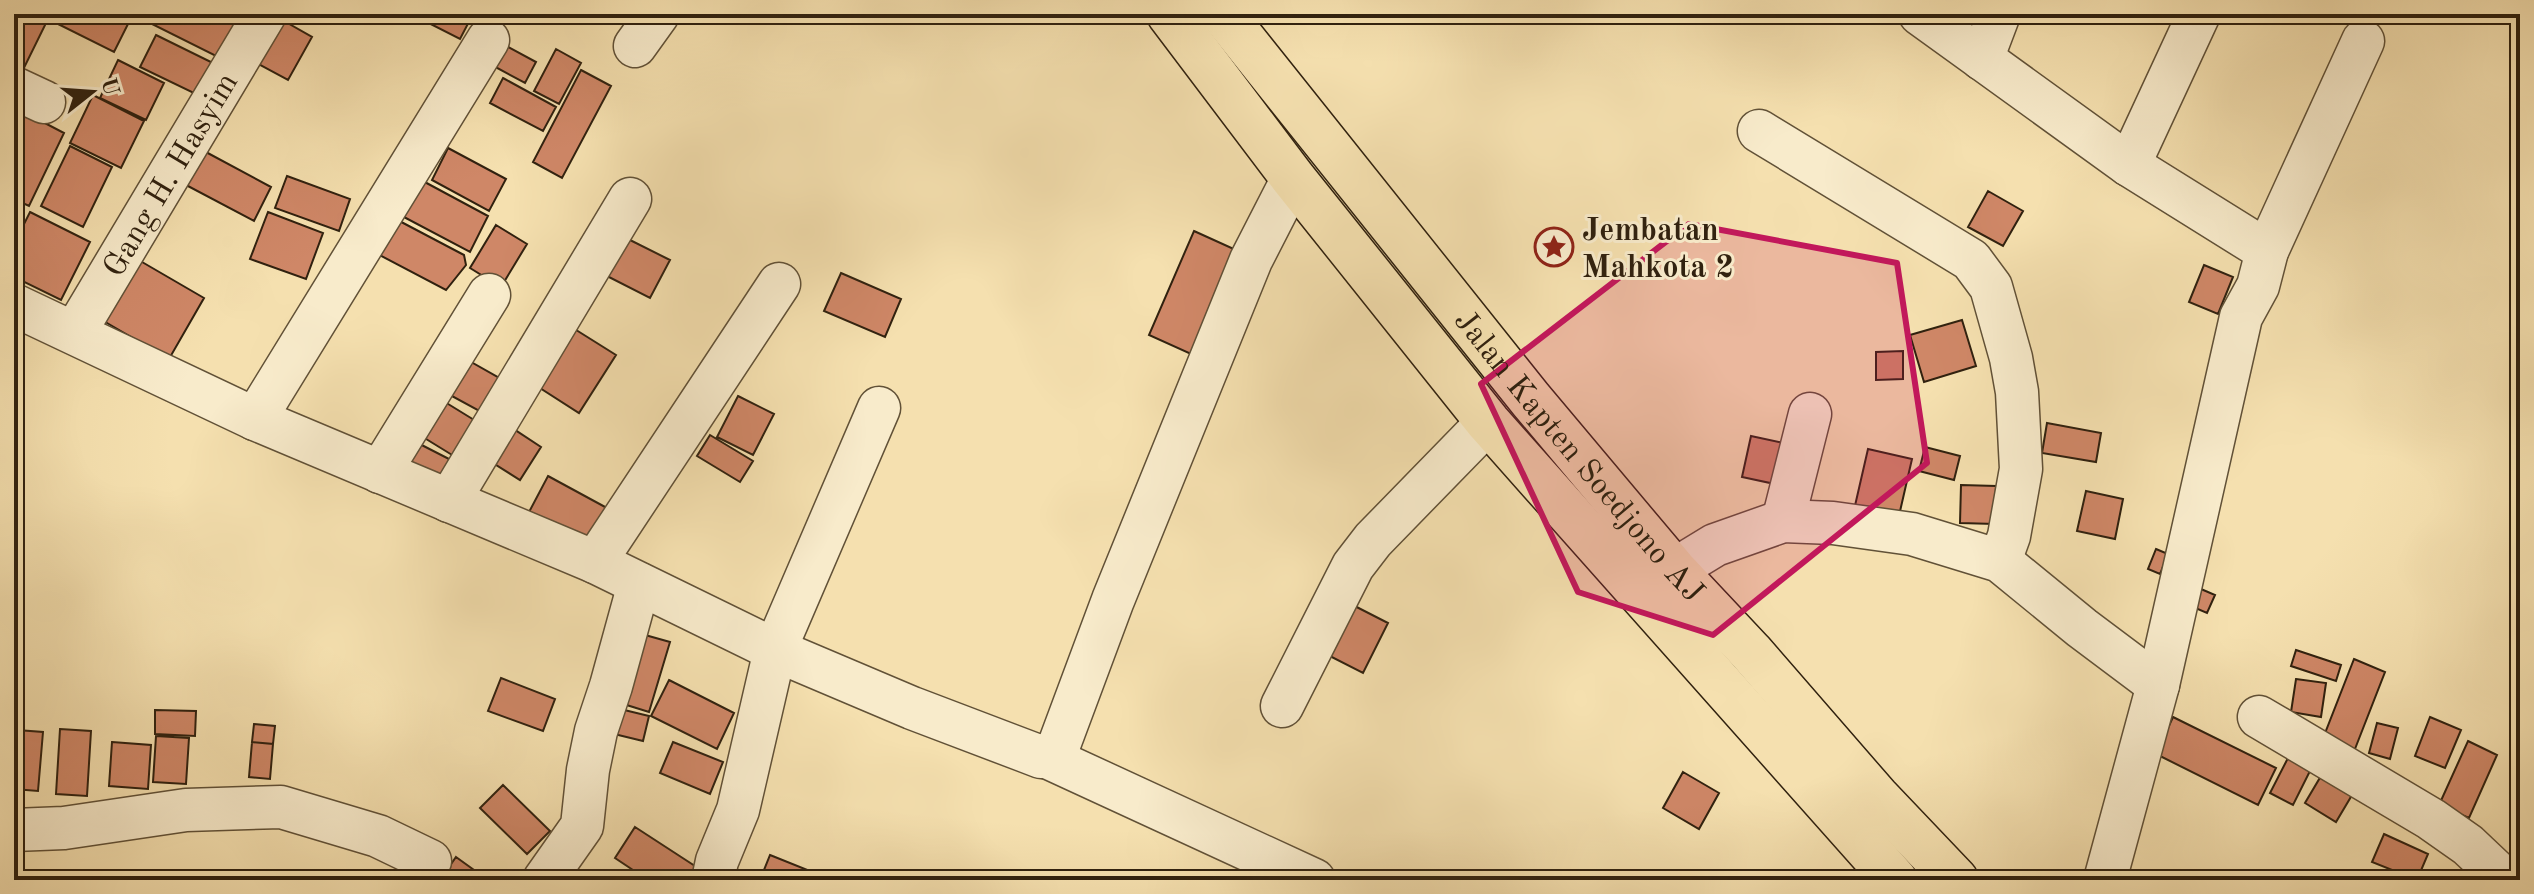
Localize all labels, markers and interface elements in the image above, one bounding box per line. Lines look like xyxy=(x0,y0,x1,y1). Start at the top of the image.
north arrow xyxy=(52,52,132,132)
street label: Gang H. Hasyim xyxy=(99,68,245,283)
text: U xyxy=(96,75,122,98)
place label: Jembatan Mahkota 2 xyxy=(1582,216,1734,285)
place icon: Jembatan Mahkota 2 xyxy=(1533,226,1575,268)
street label: Jalan Kapten Soedjono AJ xyxy=(1447,305,1709,610)

